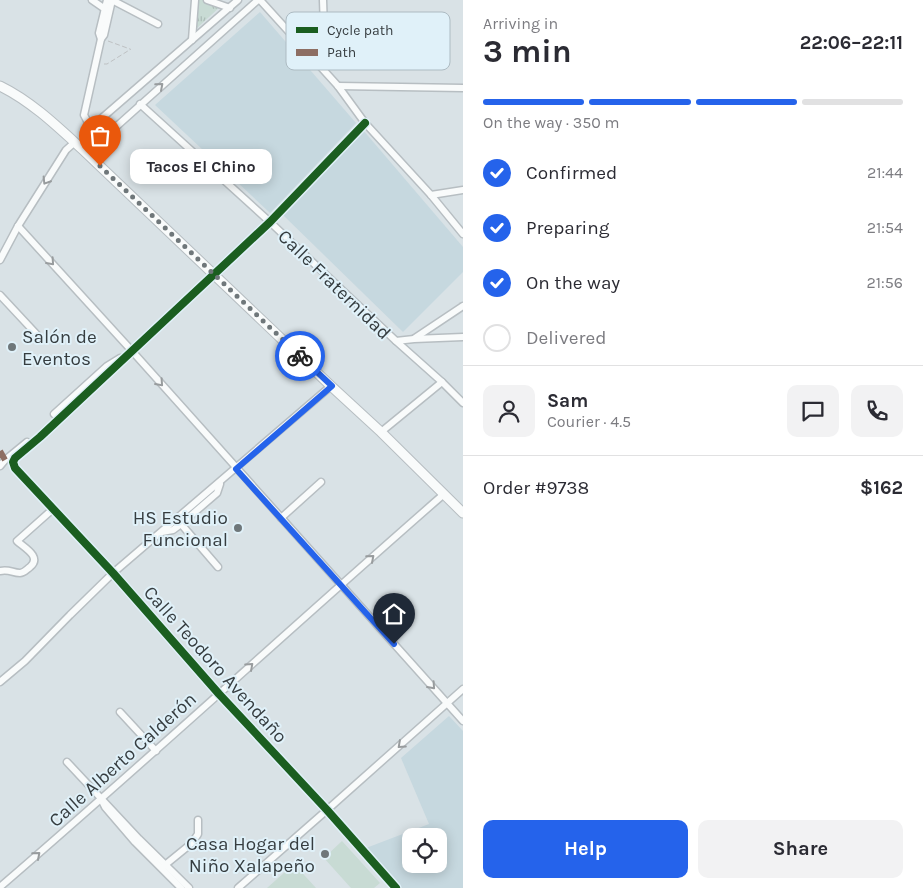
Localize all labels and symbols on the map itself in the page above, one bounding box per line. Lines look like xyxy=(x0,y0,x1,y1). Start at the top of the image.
legend xyxy=(286,12,450,70)
text: Cycle path xyxy=(327,22,393,39)
text: Path xyxy=(327,44,356,61)
one-way arrow xyxy=(155,83,164,92)
pin xyxy=(79,115,121,166)
callout: Tacos El Chino xyxy=(130,148,272,184)
one-way arrow xyxy=(43,176,53,185)
street label: Calle Fraternidad xyxy=(273,225,395,344)
one-way arrow xyxy=(45,257,54,266)
place label: Salón de Eventos xyxy=(22,326,97,370)
courier xyxy=(275,331,325,381)
marker: Salón de Eventos xyxy=(6,341,18,353)
one-way arrow xyxy=(154,377,163,386)
place label: HS Estudio Funcional xyxy=(133,507,228,551)
marker: HS Estudio Funcional xyxy=(232,522,244,534)
one-way arrow xyxy=(366,555,375,564)
street label: Calle Teodoro Avendaño xyxy=(139,582,292,748)
pin xyxy=(373,593,415,644)
one-way arrow xyxy=(245,663,254,672)
one-way arrow xyxy=(426,681,435,690)
street label: Calle Alberto Calderón xyxy=(45,688,201,832)
one-way arrow xyxy=(397,739,406,748)
place label: Casa Hogar del Niño Xalapeño xyxy=(186,833,315,877)
marker: Casa Hogar del Niño Xalapeño xyxy=(319,848,331,860)
one-way arrow xyxy=(31,853,40,861)

